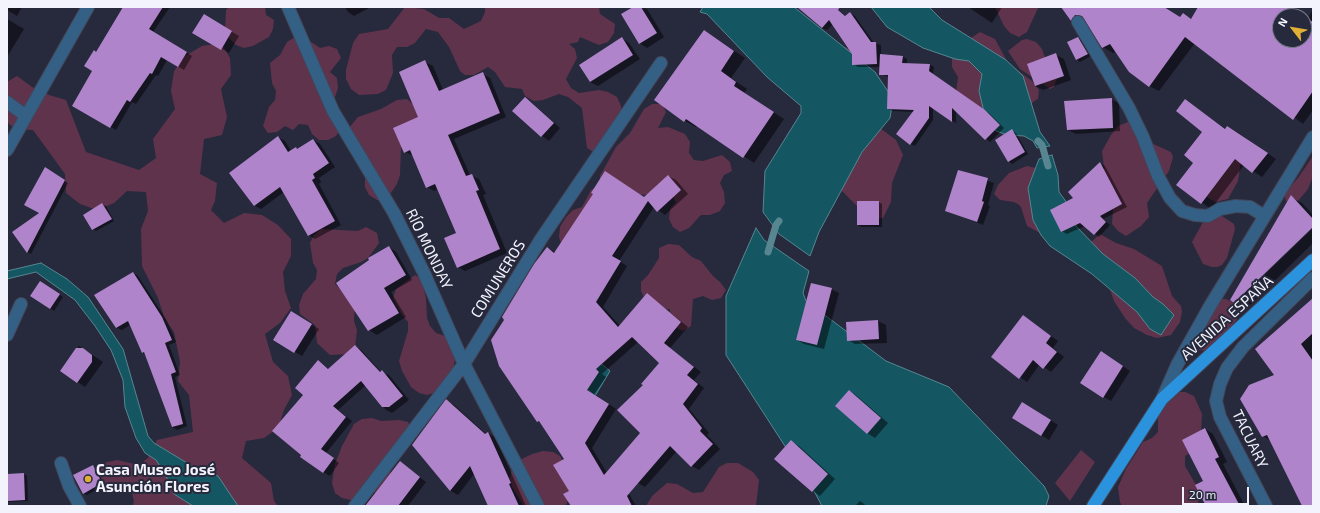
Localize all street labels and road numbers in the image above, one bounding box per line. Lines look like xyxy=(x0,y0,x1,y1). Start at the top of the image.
street label: RÍO MONDAY xyxy=(402,206,456,292)
street label: COMUNEROS xyxy=(467,237,529,321)
street label: AVENIDA ESPAÑA xyxy=(1177,272,1277,364)
street label: TACUARY xyxy=(1228,407,1272,471)

